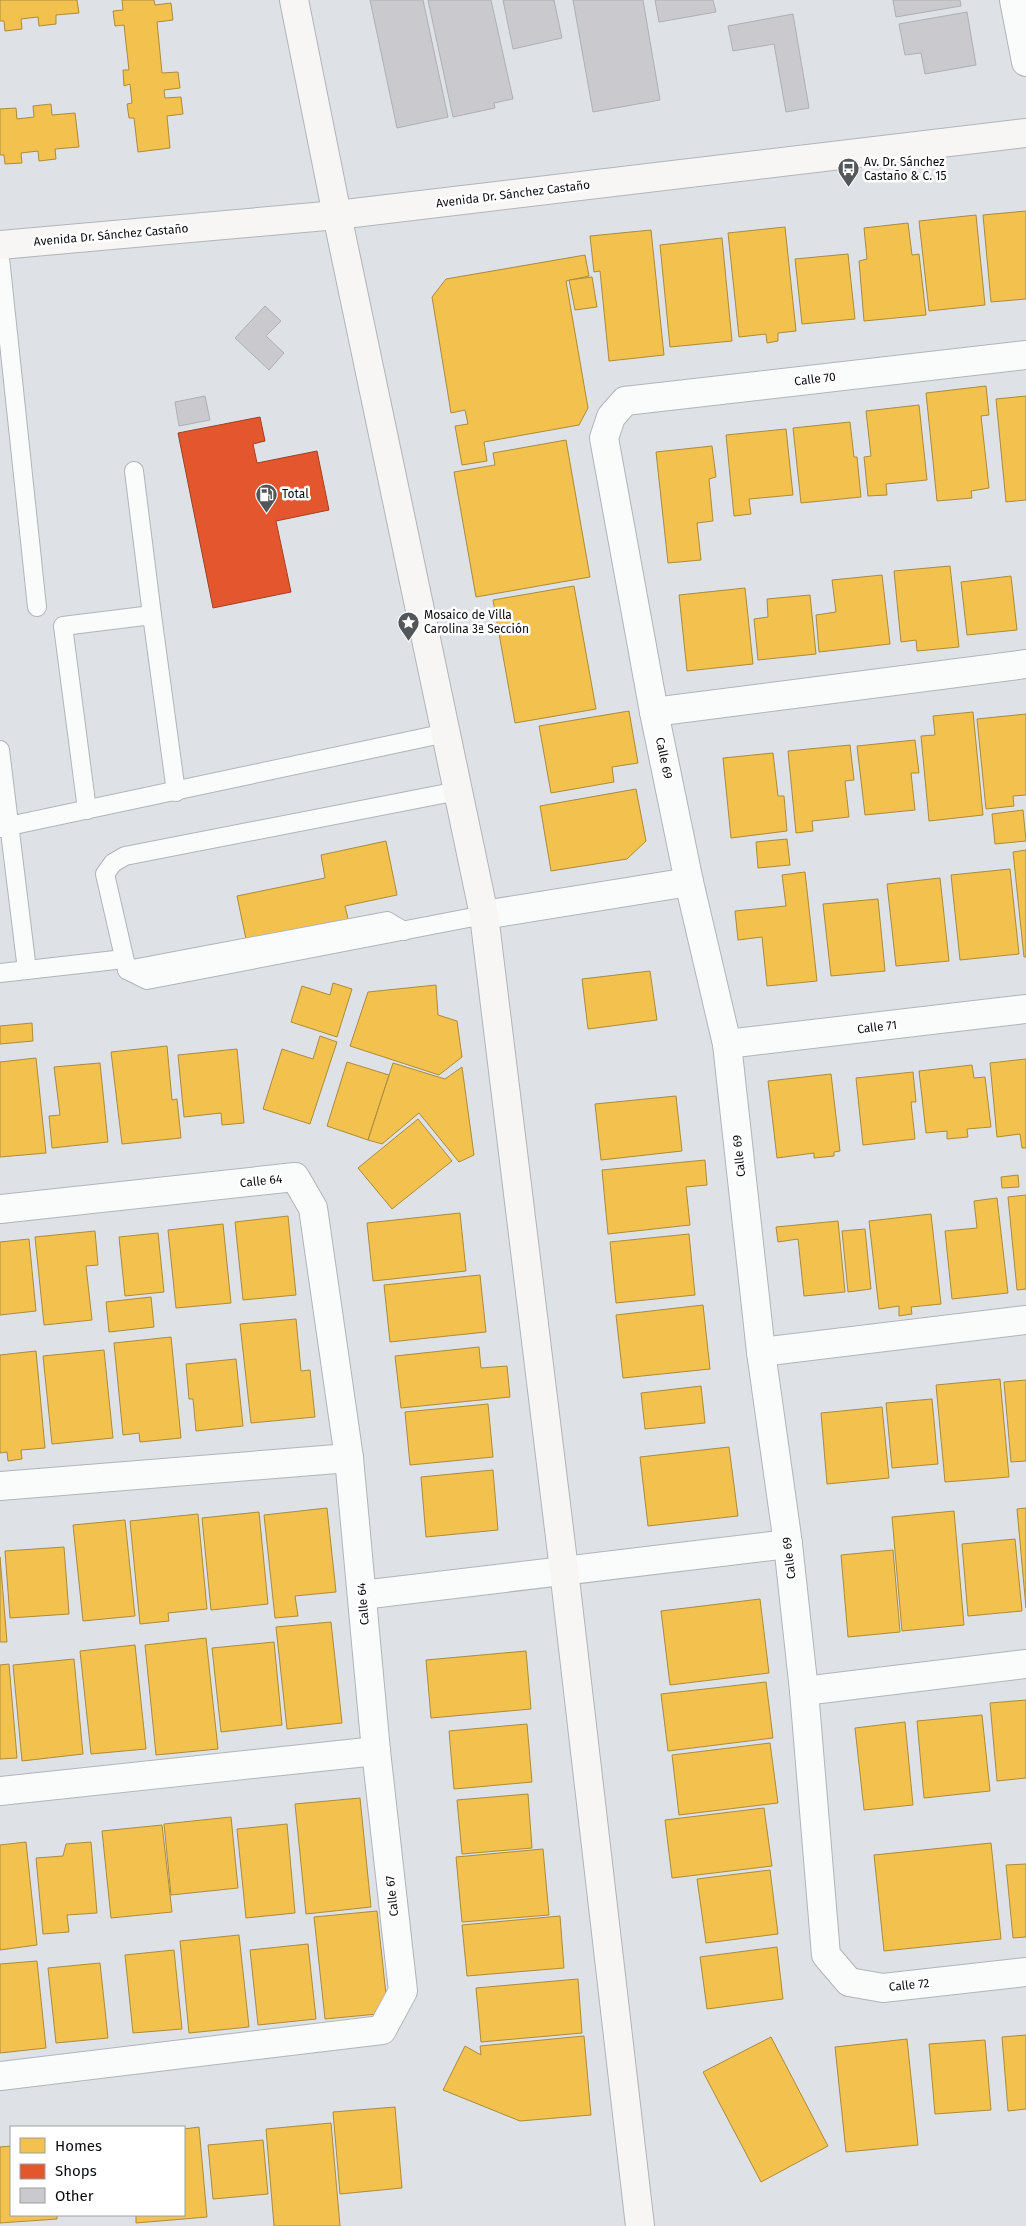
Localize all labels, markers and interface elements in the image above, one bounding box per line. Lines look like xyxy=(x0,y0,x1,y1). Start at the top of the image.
place label: Av. Dr. Sánchez Castaño & C. 15 xyxy=(864,155,947,183)
bus stop icon: Av. Dr. Sánchez Castaño & C. 15 xyxy=(836,157,860,188)
street label: Avenida Dr. Sánchez Castaño xyxy=(435,178,591,210)
street label: Avenida Dr. Sánchez Castaño xyxy=(33,221,189,249)
street label: Calle 70 xyxy=(794,369,837,388)
fuel station icon: Total xyxy=(254,482,278,513)
place label: Total xyxy=(282,487,309,501)
place label: Mosaico de Villa Carolina 3ª Sección xyxy=(424,608,529,636)
place icon: Mosaico de Villa Carolina 3ª Sección xyxy=(396,610,420,641)
street label: Calle 69 xyxy=(653,736,675,780)
street label: Calle 71 xyxy=(856,1018,898,1036)
street label: Calle 69 xyxy=(730,1134,748,1178)
street label: Calle 64 xyxy=(239,1172,283,1190)
street label: Calle 69 xyxy=(779,1536,799,1580)
street label: Calle 64 xyxy=(354,1582,372,1626)
street label: Calle 67 xyxy=(383,1875,401,1917)
street label: Calle 72 xyxy=(888,1976,930,1994)
legend xyxy=(10,2126,185,2216)
text: Homes xyxy=(55,2137,102,2155)
text: Shops xyxy=(55,2162,97,2180)
text: Other xyxy=(55,2187,94,2205)

